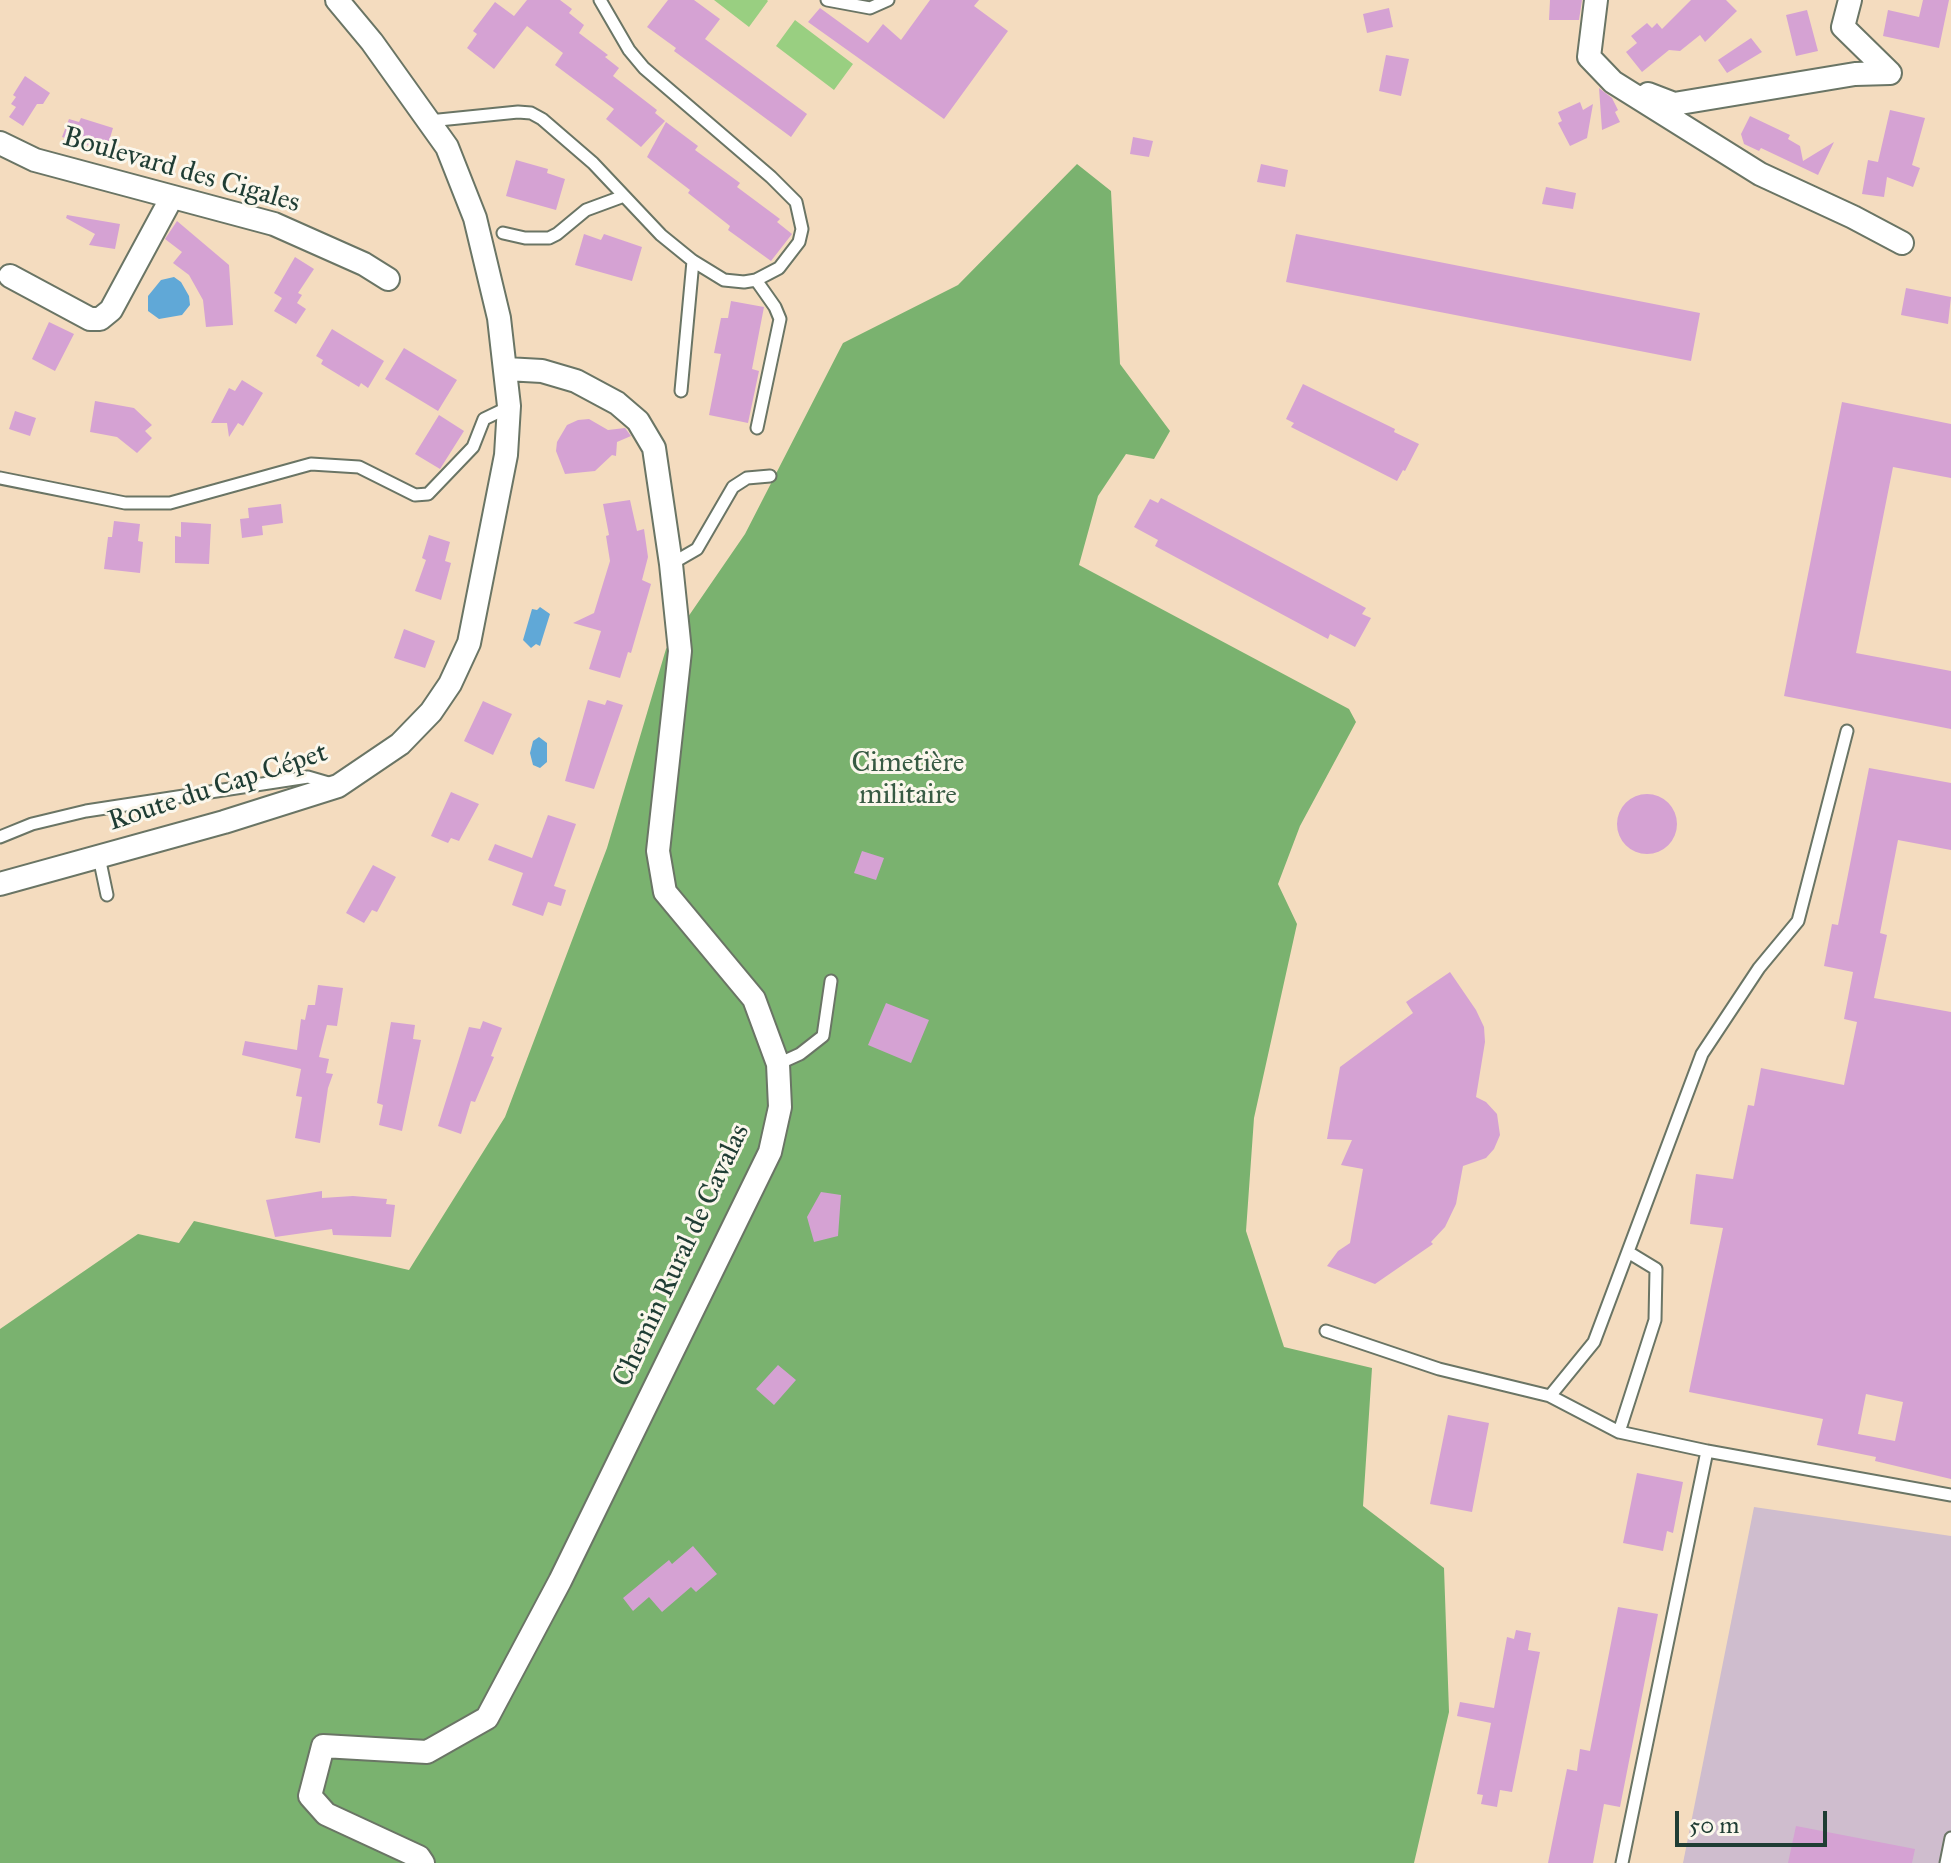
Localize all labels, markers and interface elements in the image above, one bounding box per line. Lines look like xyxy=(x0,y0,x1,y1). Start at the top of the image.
street label: Boulevard des Cigales xyxy=(58,121,304,221)
street label: Route du Cap Cépet xyxy=(104,737,332,839)
park label: Cimetière militaire xyxy=(852,747,964,813)
street label: Chemin Rural de Cavalas xyxy=(606,1119,758,1393)
scale bar xyxy=(1679,1795,1831,1845)
text: 50 m xyxy=(1689,1810,1739,1840)

